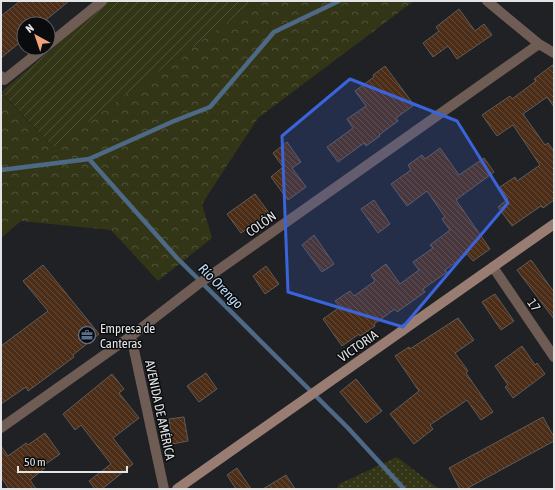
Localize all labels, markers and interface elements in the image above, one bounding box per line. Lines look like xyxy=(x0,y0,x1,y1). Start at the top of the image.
north arrow xyxy=(16,16,56,56)
text: N xyxy=(23,22,36,35)
street label: COLÓN xyxy=(243,208,279,240)
water label: Río Orengo xyxy=(195,260,247,312)
street label: 17 xyxy=(524,296,544,314)
place label: Empresa de Canteras xyxy=(100,321,155,351)
office icon: Empresa de Canteras xyxy=(77,325,97,345)
street label: VICTORIA xyxy=(335,327,381,365)
street label: AVENIDA DE AMÉRICA xyxy=(142,359,178,462)
scale bar xyxy=(18,448,127,474)
text: 50 m xyxy=(24,455,46,469)

